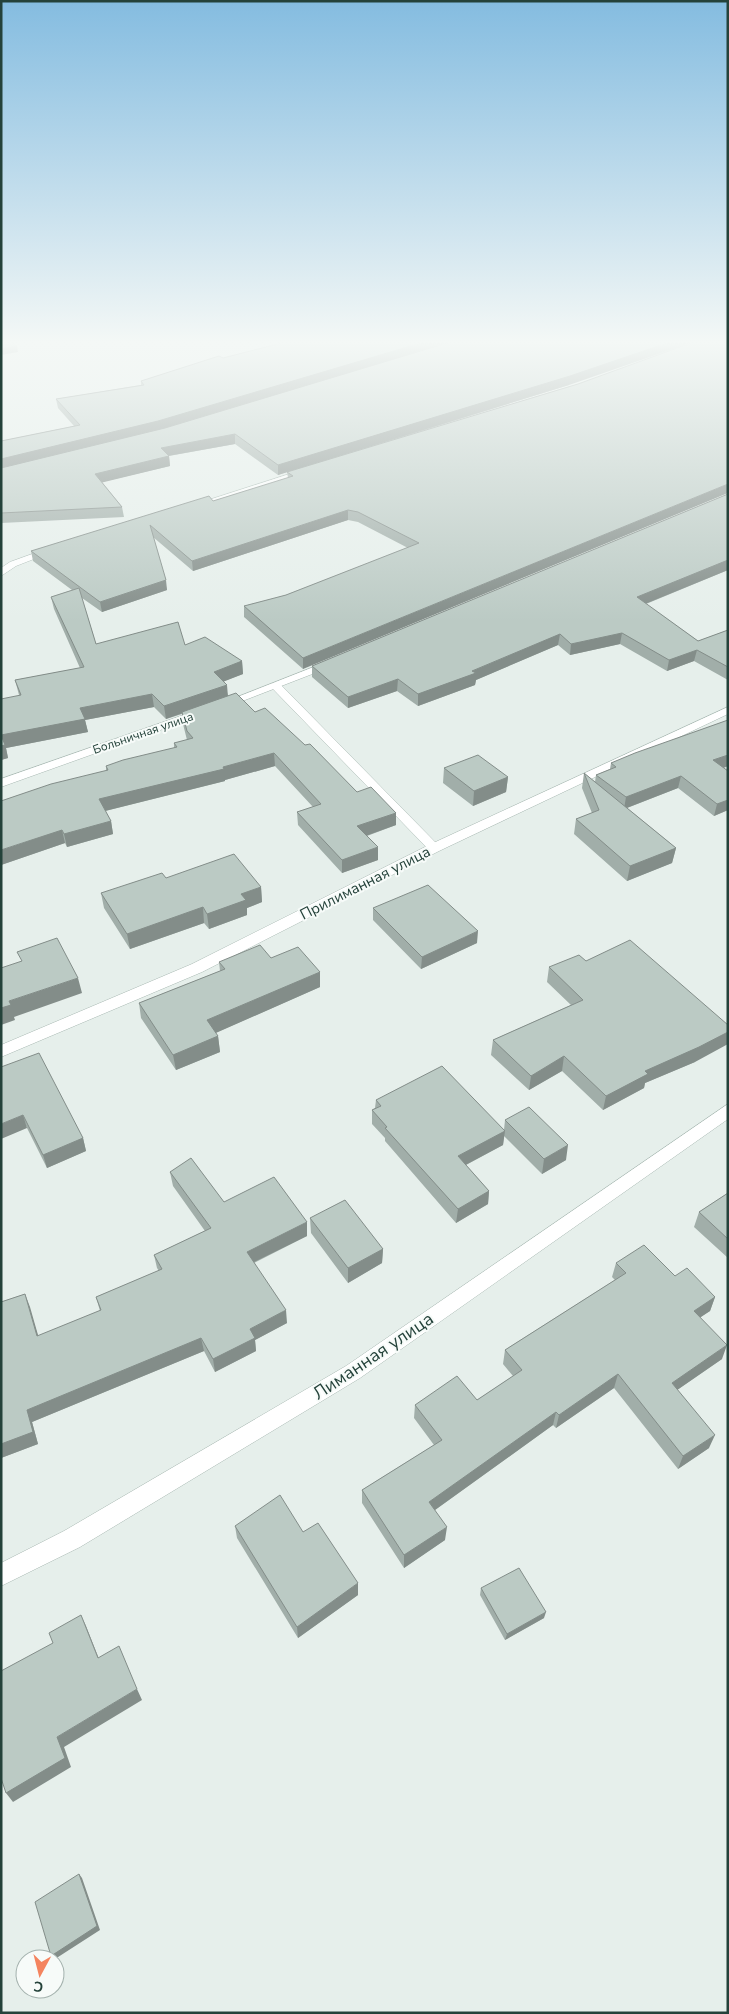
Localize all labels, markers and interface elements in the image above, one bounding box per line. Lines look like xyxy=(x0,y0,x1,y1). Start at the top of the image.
street label: Больничная улица xyxy=(91,708,195,758)
street label: Прилиманная улица xyxy=(296,841,434,925)
street label: Лиманная улица xyxy=(308,1307,438,1405)
north arrow xyxy=(15,1949,65,1999)
text: С xyxy=(32,1976,44,1996)

